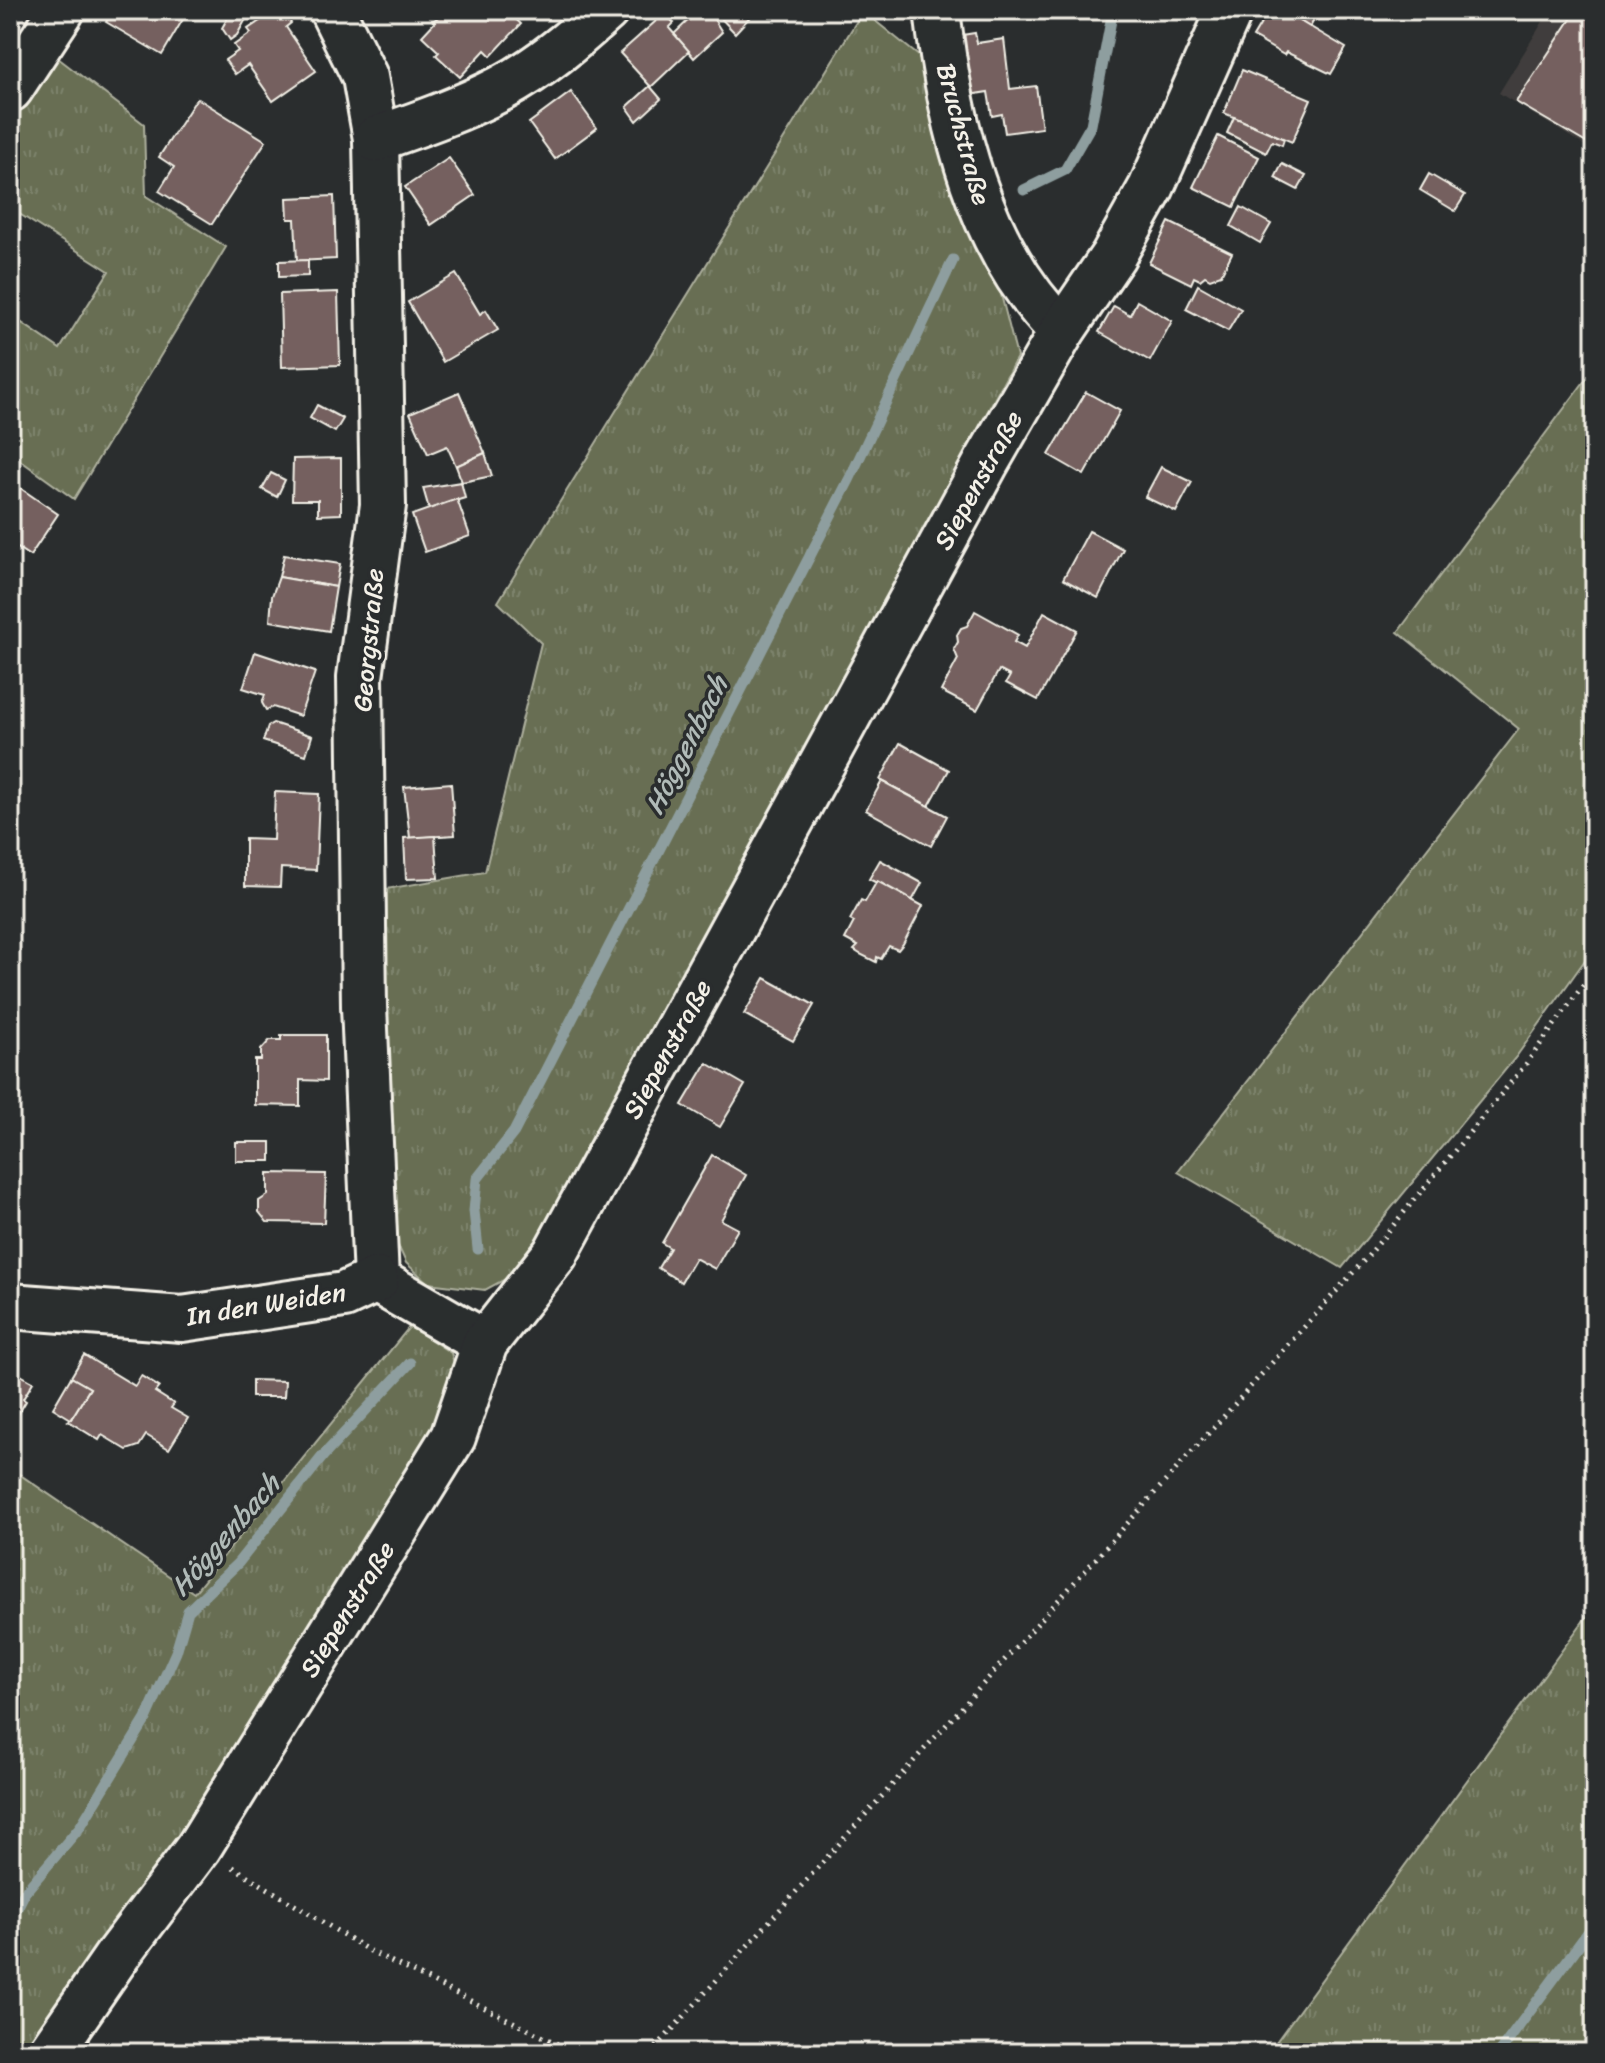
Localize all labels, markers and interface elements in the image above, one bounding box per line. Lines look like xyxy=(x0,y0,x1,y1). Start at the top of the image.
street label: Bruchstraße xyxy=(923,58,1005,210)
street label: Siepenstraße xyxy=(921,401,1035,559)
street label: Georgstraße xyxy=(339,566,397,714)
water label: Höggenbach xyxy=(630,665,743,823)
street label: Siepenstraße xyxy=(610,970,724,1128)
street label: In den Weiden xyxy=(182,1269,349,1339)
water label: Höggenbach xyxy=(157,1461,294,1608)
street label: Siepenstraße xyxy=(287,1531,407,1687)

